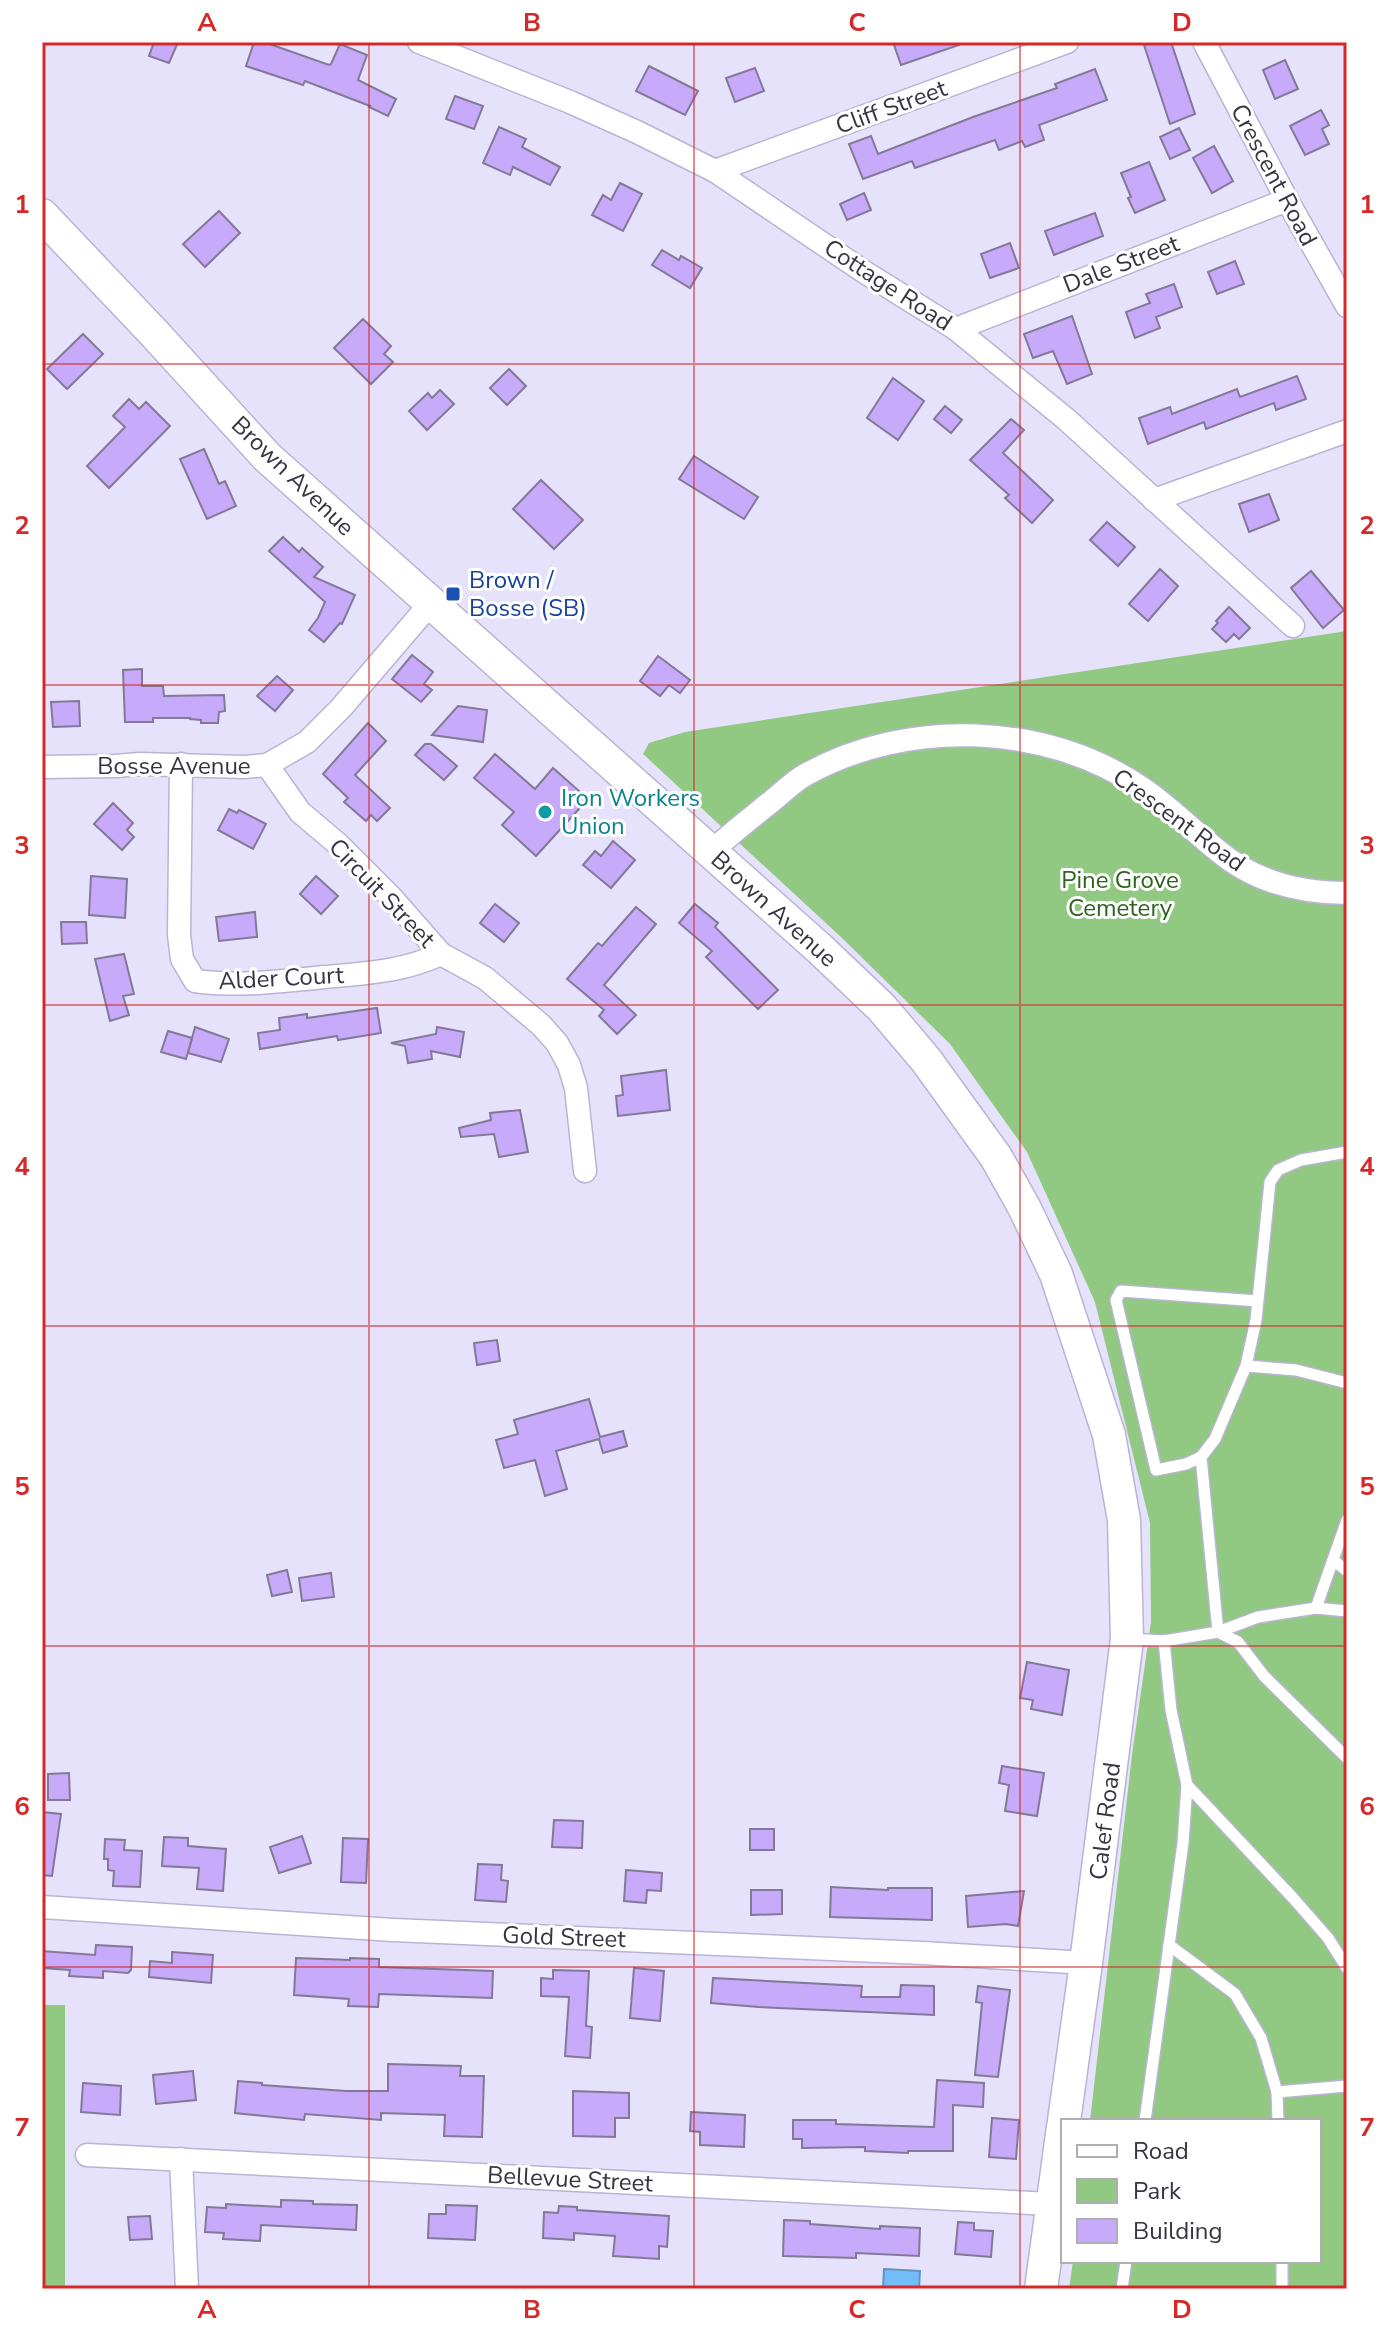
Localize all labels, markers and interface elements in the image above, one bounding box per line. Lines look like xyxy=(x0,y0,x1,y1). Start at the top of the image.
text: A xyxy=(197,5,217,40)
text: B xyxy=(523,5,541,40)
text: C xyxy=(848,5,866,40)
text: D xyxy=(1172,5,1192,40)
street label: Cliff Street xyxy=(831,72,952,142)
street label: Crescent Road xyxy=(1223,98,1325,252)
text: 1 xyxy=(14,187,30,222)
text: 1 xyxy=(1359,187,1375,222)
street label: Dale Street xyxy=(1058,227,1184,301)
street label: Cottage Road xyxy=(818,232,958,338)
street label: Brown Avenue xyxy=(225,409,361,543)
text: 2 xyxy=(14,508,30,543)
text: 2 xyxy=(1359,508,1375,543)
place label: Brown / Bosse (SB) xyxy=(469,564,587,624)
marker: Brown / Bosse (SB) xyxy=(444,585,462,603)
street label: Bosse Avenue xyxy=(97,750,251,782)
street label: Crescent Road xyxy=(1106,761,1252,879)
place label: Iron Workers Union xyxy=(561,782,700,842)
marker: Iron Workers Union xyxy=(536,803,554,821)
text: 3 xyxy=(14,828,30,863)
text: 3 xyxy=(1359,828,1375,863)
street label: Circuit Street xyxy=(322,831,443,955)
street label: Brown Avenue xyxy=(704,844,844,974)
park label: Pine Grove Cemetery xyxy=(1061,864,1179,924)
street label: Alder Court xyxy=(217,959,345,997)
text: 4 xyxy=(14,1149,30,1184)
text: 4 xyxy=(1359,1149,1375,1184)
text: 5 xyxy=(14,1469,30,1504)
text: 5 xyxy=(1359,1469,1375,1504)
street label: Calef Road xyxy=(1082,1760,1128,1882)
text: 6 xyxy=(14,1789,30,1824)
text: 6 xyxy=(1359,1789,1375,1824)
street label: Gold Street xyxy=(502,1919,627,1955)
text: 7 xyxy=(14,2110,30,2145)
text: 7 xyxy=(1359,2110,1375,2145)
legend xyxy=(1061,2119,1321,2263)
text: Road xyxy=(1133,2135,1189,2167)
street label: Bellevue Street xyxy=(486,2159,654,2199)
text: Park xyxy=(1133,2175,1182,2207)
text: Building xyxy=(1133,2215,1223,2247)
text: A xyxy=(197,2292,217,2327)
text: B xyxy=(523,2292,541,2327)
text: C xyxy=(848,2292,866,2327)
text: D xyxy=(1172,2292,1192,2327)

